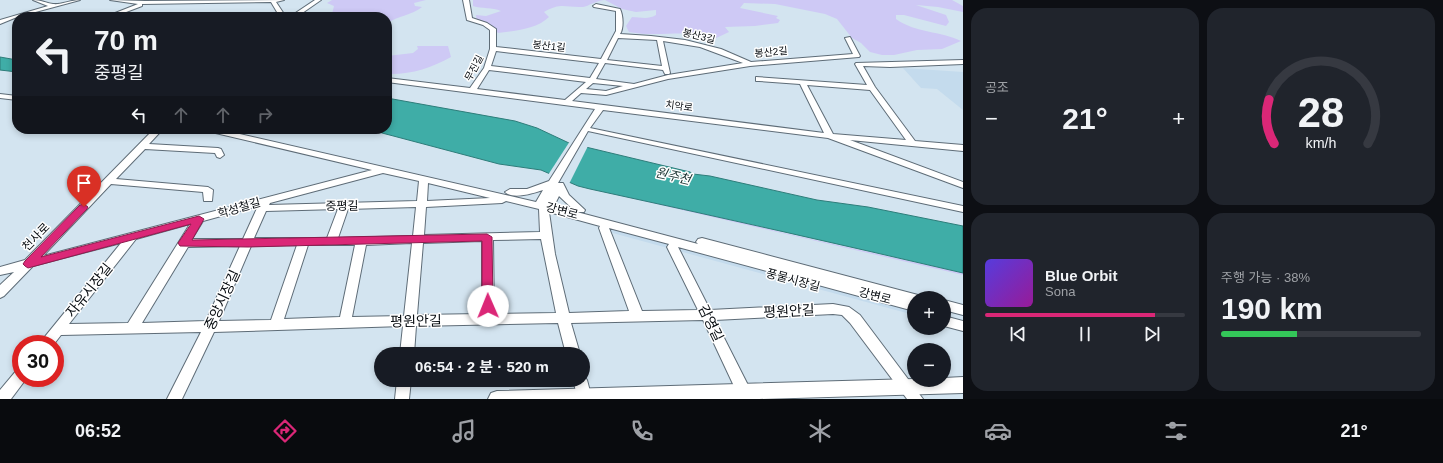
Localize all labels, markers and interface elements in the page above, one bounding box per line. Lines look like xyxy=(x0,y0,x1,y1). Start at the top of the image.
text: 70 m xyxy=(94,25,158,56)
street label: 봉산3길 xyxy=(682,27,716,45)
icon: left xyxy=(28,28,80,80)
street label: 봉산1길 xyxy=(532,39,566,53)
street label: 봉산2길 xyxy=(754,45,788,59)
street label: 무진길 xyxy=(463,53,485,83)
text: 중평길 xyxy=(94,63,144,83)
text: 공조 xyxy=(985,80,1009,95)
text: 28 xyxy=(1298,89,1344,136)
street label: 치악로 xyxy=(665,99,693,113)
text: 21° xyxy=(1062,102,1108,135)
icon: left xyxy=(128,104,150,126)
icon: ahead xyxy=(170,104,192,126)
icon: ahead xyxy=(212,104,234,126)
icon: right xyxy=(254,104,276,126)
text: − xyxy=(985,106,998,131)
text: + xyxy=(1172,106,1185,131)
text: km/h xyxy=(1306,135,1337,151)
water label: 원주천 xyxy=(654,165,693,188)
pin xyxy=(67,166,101,207)
icon: arrive xyxy=(73,172,95,194)
street label: 학성철길 xyxy=(216,195,262,221)
street label: 중평길 xyxy=(325,199,359,213)
street label: 강변로 xyxy=(544,200,580,222)
street label: 천사로 xyxy=(19,220,53,254)
street label: 자유시장길 xyxy=(63,260,115,320)
street label: 풍물시장길 xyxy=(765,266,821,294)
street label: 중앙시장길 xyxy=(201,267,243,333)
text: Blue Orbit xyxy=(1045,267,1118,284)
text: 주행 가능 · 38% xyxy=(1221,270,1310,285)
text: Sona xyxy=(1045,284,1075,299)
position arrow xyxy=(467,285,509,327)
street label: 강변로 xyxy=(857,285,893,307)
map controls xyxy=(907,291,951,387)
button: + xyxy=(907,291,951,335)
text: 190 km xyxy=(1221,292,1323,325)
street label: 감영길 xyxy=(695,302,727,344)
street label: 평원안길 xyxy=(763,302,815,320)
street label: 평원안길 xyxy=(390,313,442,329)
icon: previous xyxy=(1007,323,1029,345)
icon: pause xyxy=(1074,323,1096,345)
icon: next xyxy=(1141,323,1163,345)
speed limit sign: 30 xyxy=(12,335,64,387)
button: − xyxy=(907,343,951,387)
text: 06:54 · 2 분 · 520 m xyxy=(415,358,549,375)
icon: directions xyxy=(271,417,299,445)
icon: music xyxy=(450,417,478,445)
icon: phone xyxy=(628,417,656,445)
icon: climate xyxy=(806,417,834,445)
icon: car xyxy=(984,417,1012,445)
icon: filters xyxy=(1162,417,1190,445)
text: 06:52 xyxy=(75,421,121,441)
text: 21° xyxy=(1341,421,1368,441)

